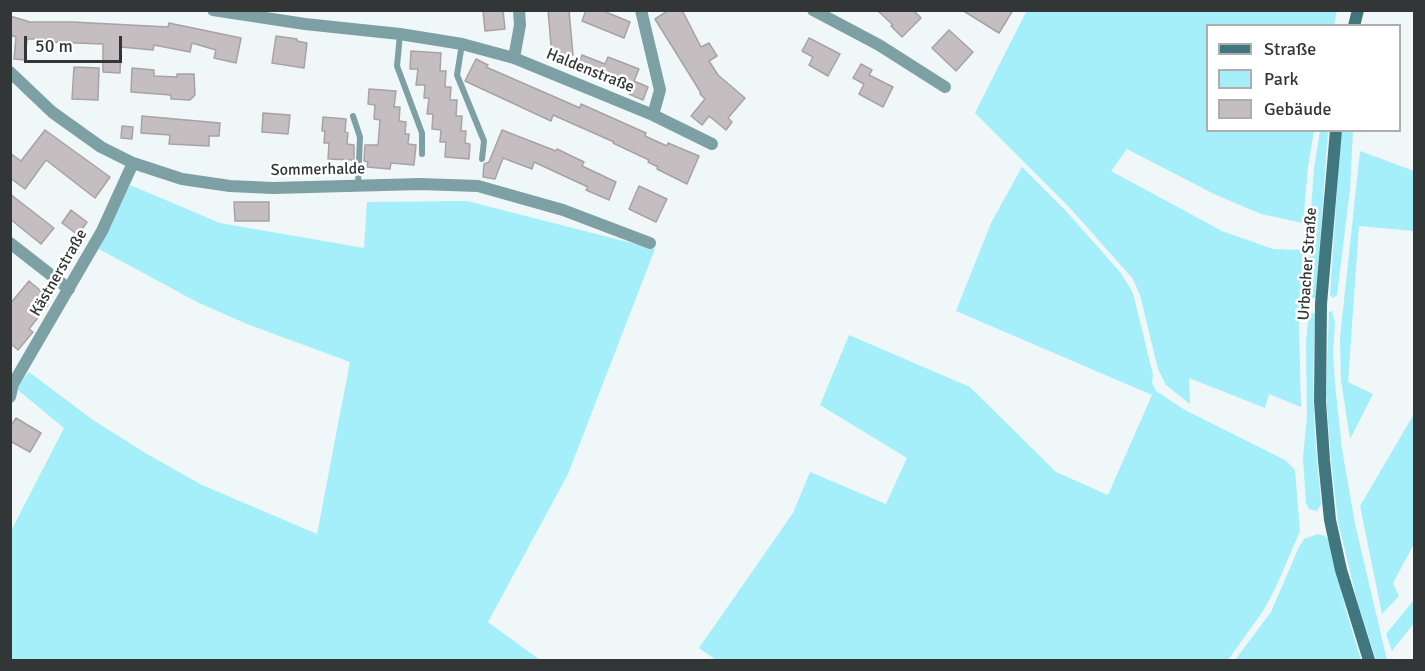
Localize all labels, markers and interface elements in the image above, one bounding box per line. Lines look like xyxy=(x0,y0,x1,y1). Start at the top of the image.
scale bar xyxy=(27,24,124,62)
legend xyxy=(1206,24,1401,132)
text: 50 m xyxy=(35,35,73,57)
text: Straße xyxy=(1264,38,1316,60)
street label: Haldenstraße xyxy=(543,45,637,97)
text: Park xyxy=(1264,68,1299,90)
text: Gebäude xyxy=(1264,98,1332,120)
street label: Sommerhalde xyxy=(271,160,365,180)
street label: Urbacher Straße xyxy=(1294,207,1322,321)
street label: Kästnerstraße xyxy=(26,226,92,320)

